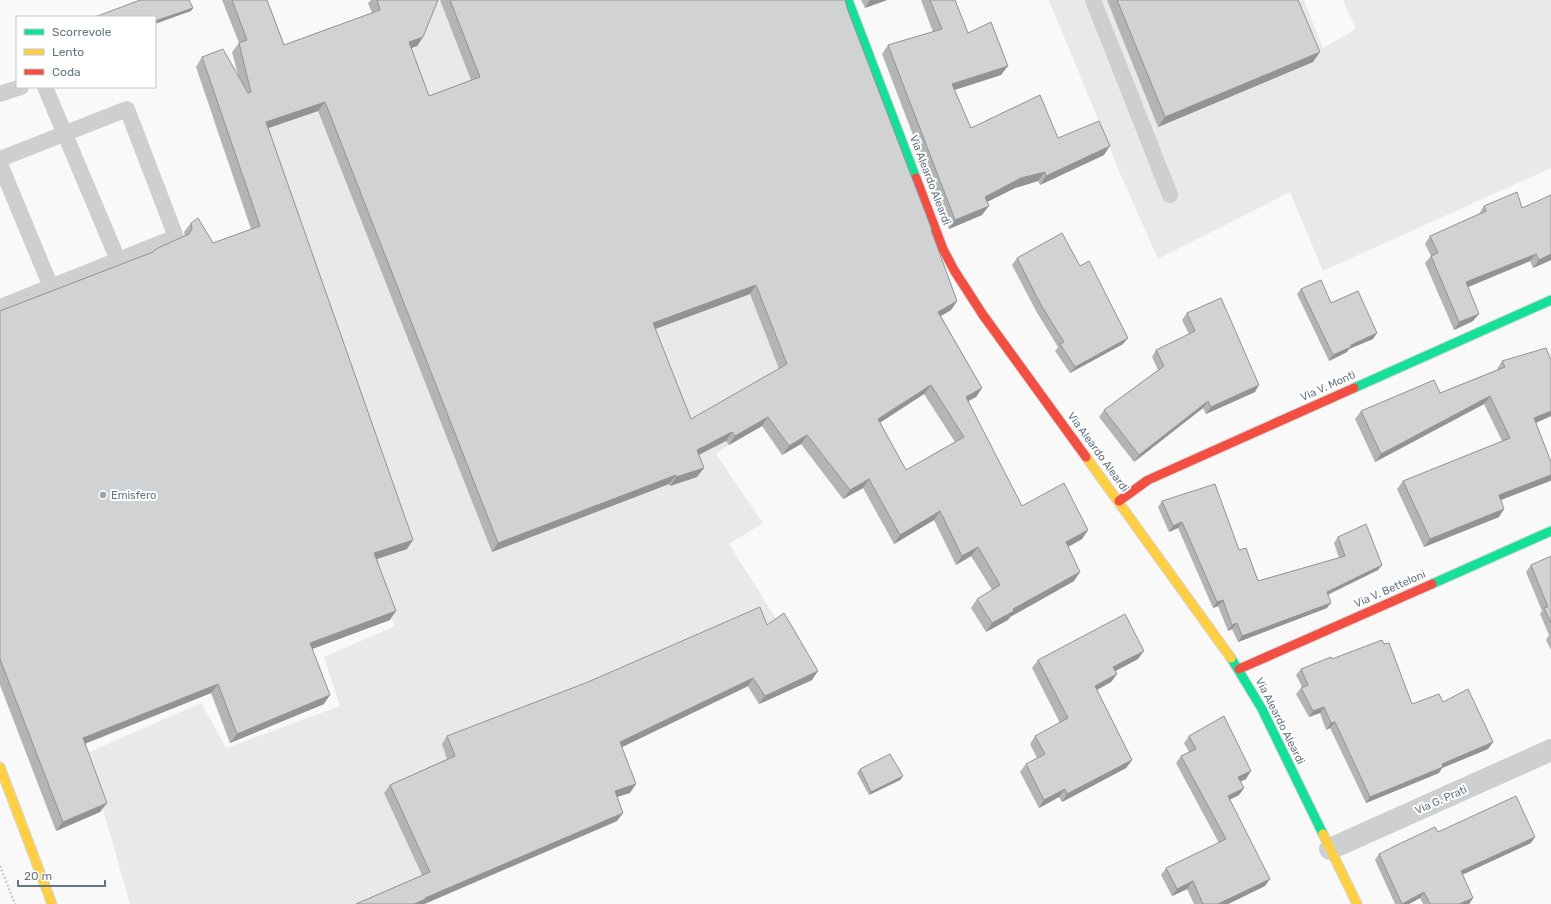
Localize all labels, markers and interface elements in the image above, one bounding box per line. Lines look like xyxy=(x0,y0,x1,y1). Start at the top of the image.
legend xyxy=(16,16,156,88)
text: Scorrevole xyxy=(52,25,112,39)
text: Lento xyxy=(52,45,84,59)
text: Coda xyxy=(52,65,81,79)
street label: Via Aleardo Aleardi xyxy=(907,133,953,227)
street label: Via V. Monti xyxy=(1298,368,1358,404)
street label: Via Aleardo Aleardi xyxy=(1065,410,1131,494)
place label: Emisfero xyxy=(111,489,156,502)
marker: Emisfero xyxy=(98,490,108,500)
street label: Via V. Betteloni xyxy=(1352,567,1428,611)
street label: Via Aleardo Aleardi xyxy=(1253,676,1307,766)
street label: Via G. Prati xyxy=(1413,783,1469,817)
scale bar xyxy=(18,862,105,888)
text: 20 m xyxy=(24,869,52,883)

